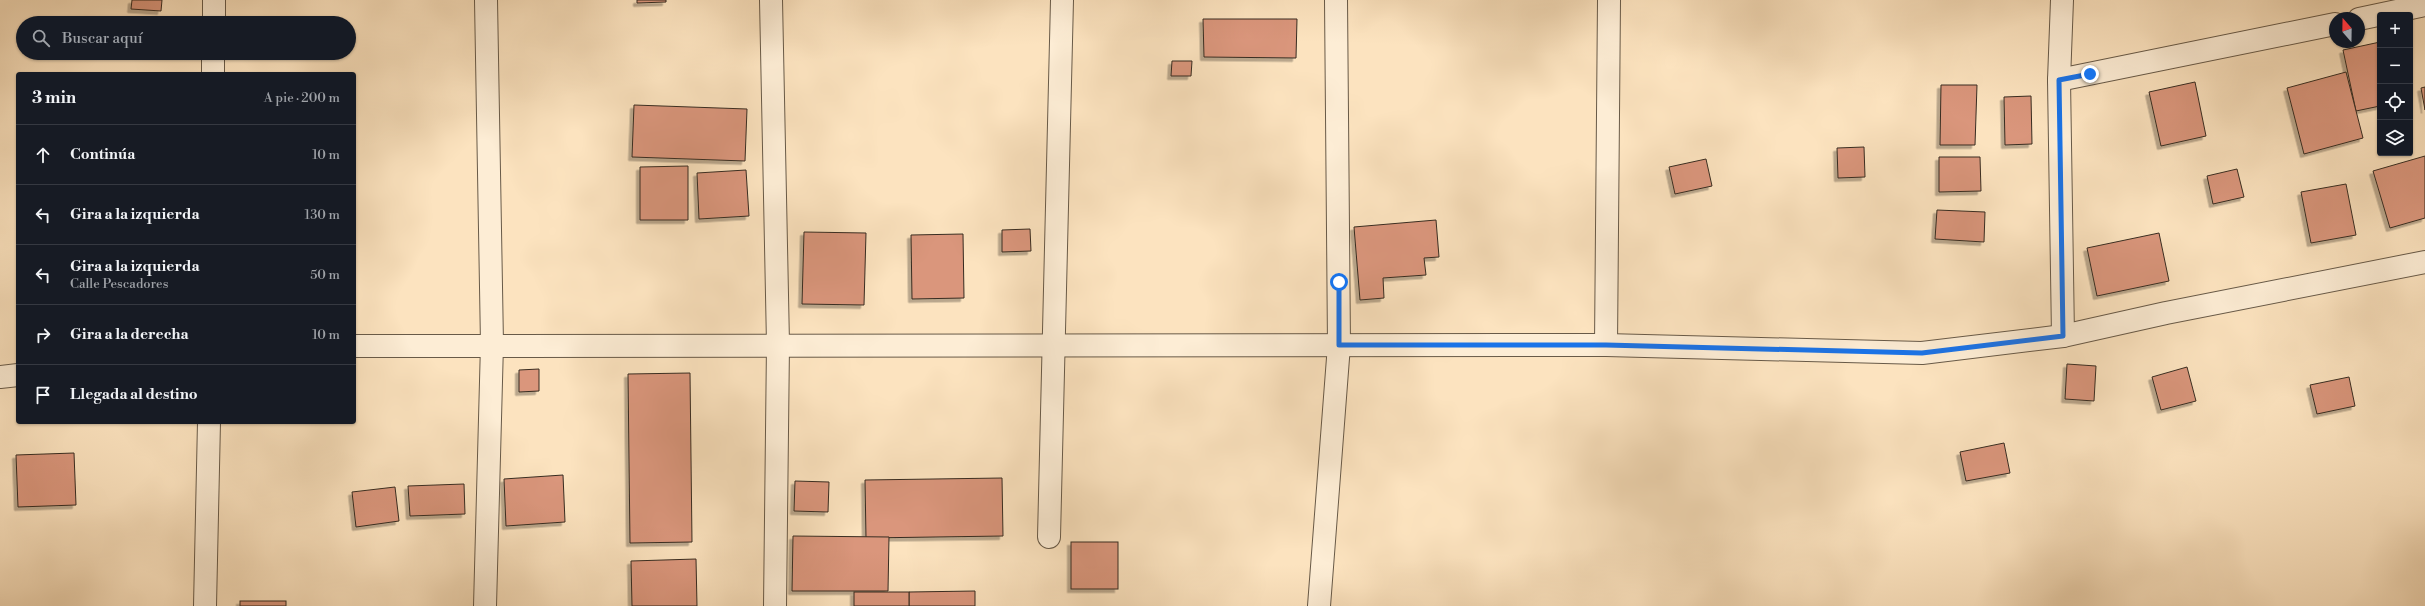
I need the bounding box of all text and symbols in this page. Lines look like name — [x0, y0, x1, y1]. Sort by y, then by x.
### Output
north arrow — [2329, 12, 2365, 48]
map controls — [2377, 12, 2413, 156]
button: + — [2377, 12, 2413, 48]
search box — [16, 16, 356, 60]
icon: search — [30, 27, 52, 49]
text: Buscar aquí — [62, 29, 143, 48]
button: − — [2377, 48, 2413, 84]
route end — [2081, 65, 2099, 83]
button: locate — [2377, 84, 2413, 120]
text: 3 min — [32, 87, 76, 109]
text: A pie · 200 m — [264, 90, 340, 106]
button: layers — [2377, 120, 2413, 156]
icon: ahead — [32, 144, 54, 166]
text: Continúa — [70, 145, 135, 164]
text: 10 m — [312, 147, 340, 163]
icon: left — [32, 204, 54, 226]
text: Gira a la izquierda — [70, 205, 200, 224]
text: 130 m — [305, 207, 340, 223]
text: Gira a la izquierda — [70, 257, 200, 276]
icon: left — [32, 264, 54, 286]
text: 50 m — [310, 267, 340, 283]
route start — [1330, 273, 1348, 291]
text: Calle Pescadores — [70, 276, 168, 292]
icon: right — [32, 324, 54, 346]
text: Gira a la derecha — [70, 325, 189, 344]
text: 10 m — [312, 327, 340, 343]
icon: arrive — [32, 384, 54, 406]
text: Llegada al destino — [70, 385, 198, 404]

